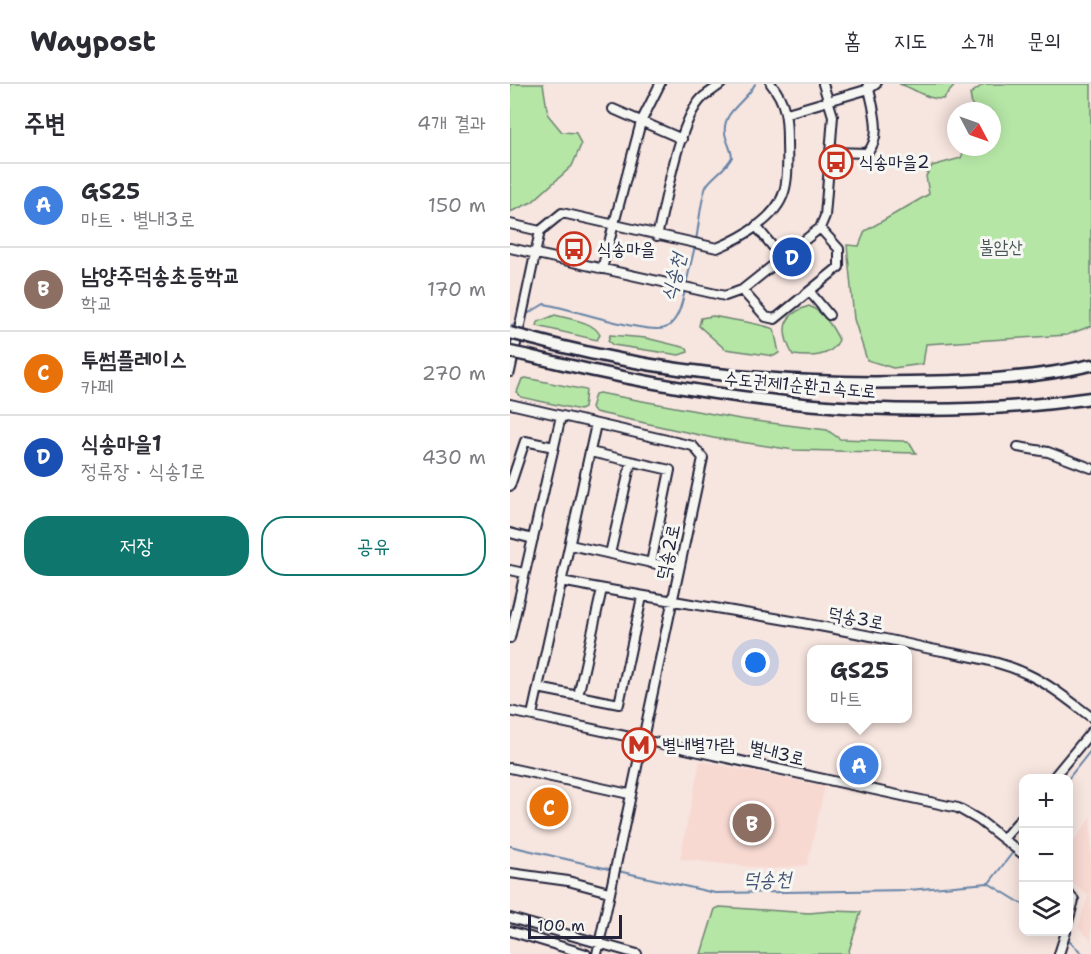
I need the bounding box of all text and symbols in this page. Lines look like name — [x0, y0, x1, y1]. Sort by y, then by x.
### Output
text: Waypost — [30, 22, 156, 60]
text: 홈 — [844, 27, 861, 55]
text: 지도 — [894, 27, 927, 55]
text: 소개 — [960, 27, 994, 55]
text: 문의 — [1027, 27, 1061, 55]
north arrow — [947, 102, 1001, 156]
text: 주변 — [24, 105, 66, 140]
text: 4개 결과 — [417, 110, 486, 136]
bus stop icon: 식송마을2 — [818, 144, 854, 180]
place label: 식송마을2 — [859, 150, 930, 174]
text: GS25 — [81, 177, 140, 206]
text: A — [36, 192, 51, 218]
text: 150 m — [428, 192, 486, 218]
text: 마트 · 별내3로 — [81, 206, 195, 232]
bus stop icon: 식송마을 — [556, 231, 592, 267]
pin: D — [772, 234, 812, 279]
park label: 불암산 — [979, 235, 1023, 259]
place label: 식송마을 — [597, 237, 655, 261]
water label: 식송천 — [655, 249, 692, 304]
text: 남양주덕송초등학교 — [81, 261, 240, 290]
text: B — [37, 276, 50, 302]
text: 170 m — [427, 276, 486, 302]
text: 학교 — [81, 290, 113, 316]
text: 투썸플레이스 — [81, 345, 187, 374]
text: C — [37, 360, 50, 386]
text: 270 m — [422, 360, 486, 386]
street label: 수도권제1순환고속도로 — [723, 366, 877, 404]
text: 카페 — [81, 374, 113, 400]
text: 식송마을1 — [81, 429, 162, 458]
text: D — [36, 444, 51, 470]
text: 430 m — [422, 444, 486, 470]
text: 정류장 · 식송1로 — [81, 458, 205, 484]
button: 저장 — [24, 516, 249, 576]
button: 공유 — [261, 516, 486, 576]
street label: 덕송2로 — [650, 522, 686, 582]
street label: 덕송3로 — [826, 601, 886, 635]
popup — [807, 645, 912, 723]
your location — [741, 648, 770, 677]
text: GS25 — [830, 656, 889, 685]
text: 마트 — [830, 685, 862, 711]
metro station icon: 별내별가람 — [621, 727, 657, 763]
place label: 별내별가람 — [662, 733, 735, 757]
street label: 별내3로 — [747, 735, 807, 771]
pin: A — [840, 742, 878, 788]
map controls — [1019, 774, 1073, 936]
button: + — [1019, 774, 1073, 828]
pin: C — [530, 784, 568, 830]
pin: B — [732, 800, 772, 846]
button: − — [1019, 828, 1073, 882]
water label: 덕송천 — [743, 866, 793, 892]
button: layers — [1019, 882, 1073, 936]
scale bar — [528, 912, 622, 940]
text: 100 m — [537, 915, 585, 936]

